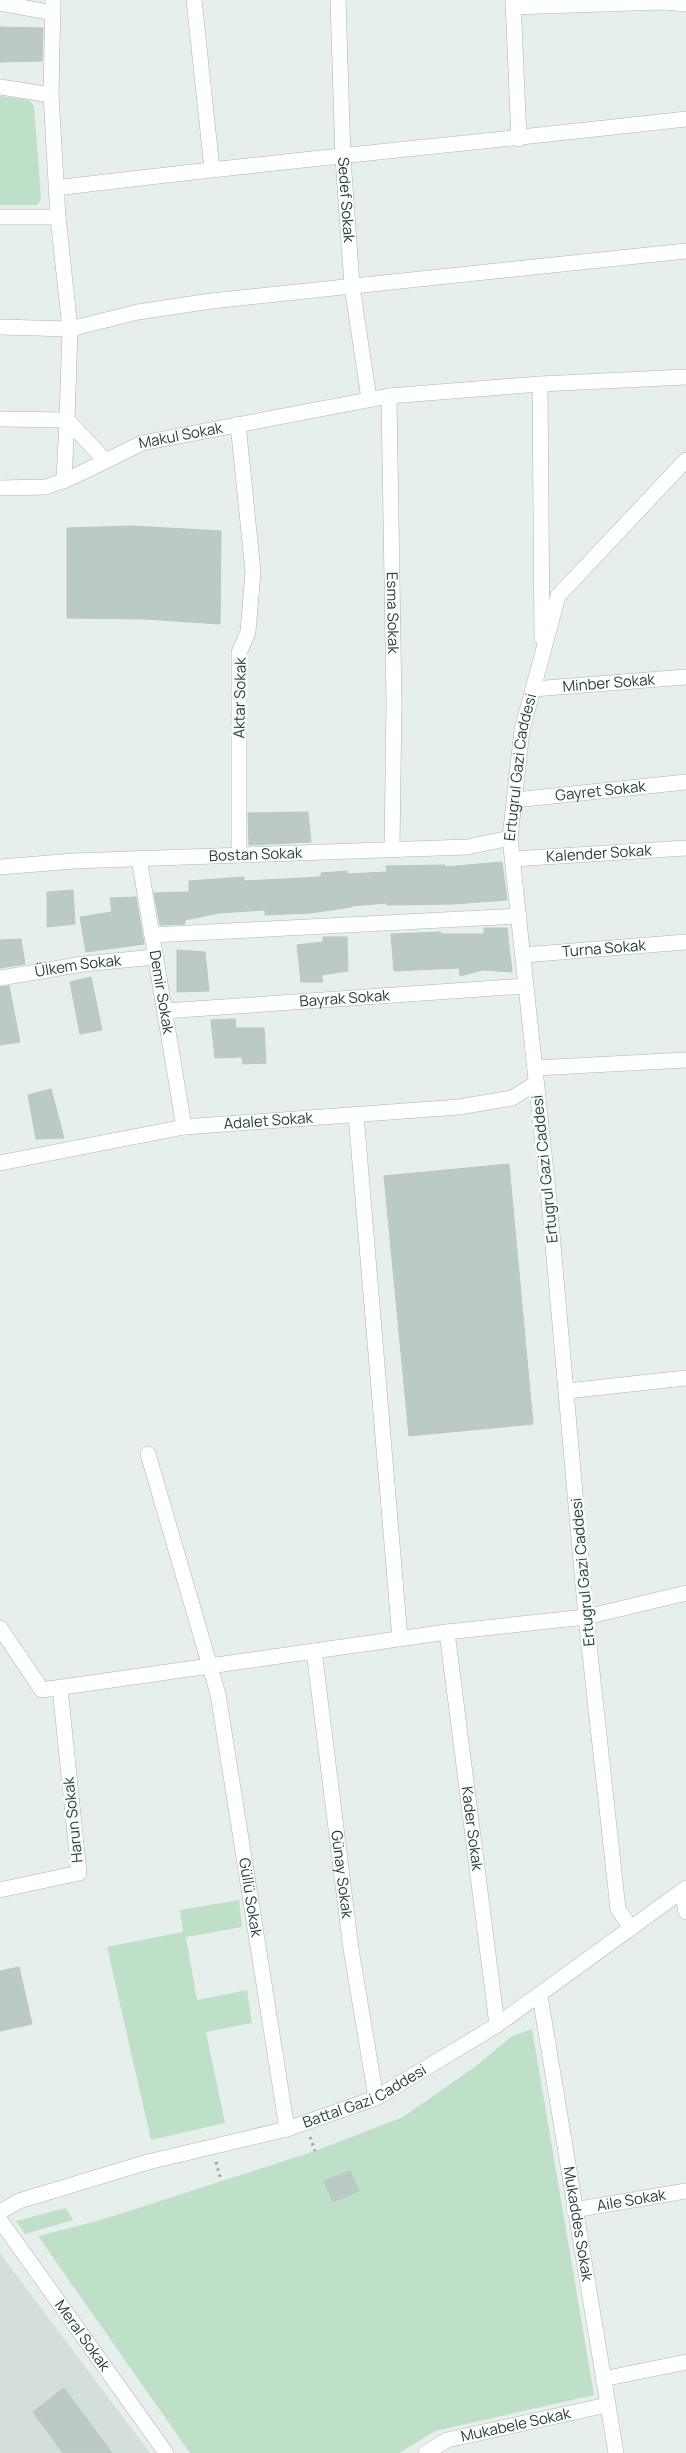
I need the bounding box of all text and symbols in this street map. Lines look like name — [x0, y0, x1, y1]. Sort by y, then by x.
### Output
street label: Sedef Sokak — [333, 156, 360, 244]
street label: Makul Sokak — [137, 417, 225, 453]
street label: Esma Sokak — [382, 572, 404, 654]
street label: Aktar Sokak — [228, 657, 251, 739]
street label: Minber Sokak — [562, 668, 656, 697]
street label: Ertugrul Gazi Caddesi — [499, 691, 541, 842]
street label: Gayret Sokak — [554, 775, 647, 806]
street label: Kalender Sokak — [545, 839, 653, 867]
street label: Bostan Sokak — [209, 842, 303, 866]
street label: Turna Sokak — [561, 934, 647, 962]
street label: Ülkem Sokak — [33, 949, 123, 982]
street label: Demir Sokak — [145, 949, 179, 1036]
street label: Bayrak Sokak — [299, 984, 391, 1012]
street label: Ertugrul Gazi Caddesi — [526, 1094, 563, 1244]
street label: Adalet Sokak — [223, 1107, 314, 1134]
street label: Ertugrul Gazi Caddesi — [566, 1497, 599, 1647]
street label: Harun Sokak — [57, 1776, 87, 1864]
street label: Kader Sokak — [457, 1785, 488, 1872]
street label: Günay Sokak — [326, 1829, 358, 1920]
street label: Güllü Sokak — [234, 1856, 267, 1939]
street label: Battal Gazi Caddesi — [300, 2059, 430, 2133]
street label: Mukaddes Sokak — [559, 2165, 598, 2283]
street label: Aile Sokak — [595, 2184, 668, 2216]
street label: Meral Sokak — [50, 2296, 116, 2376]
street label: Mukabele Sokak — [459, 2402, 573, 2447]

